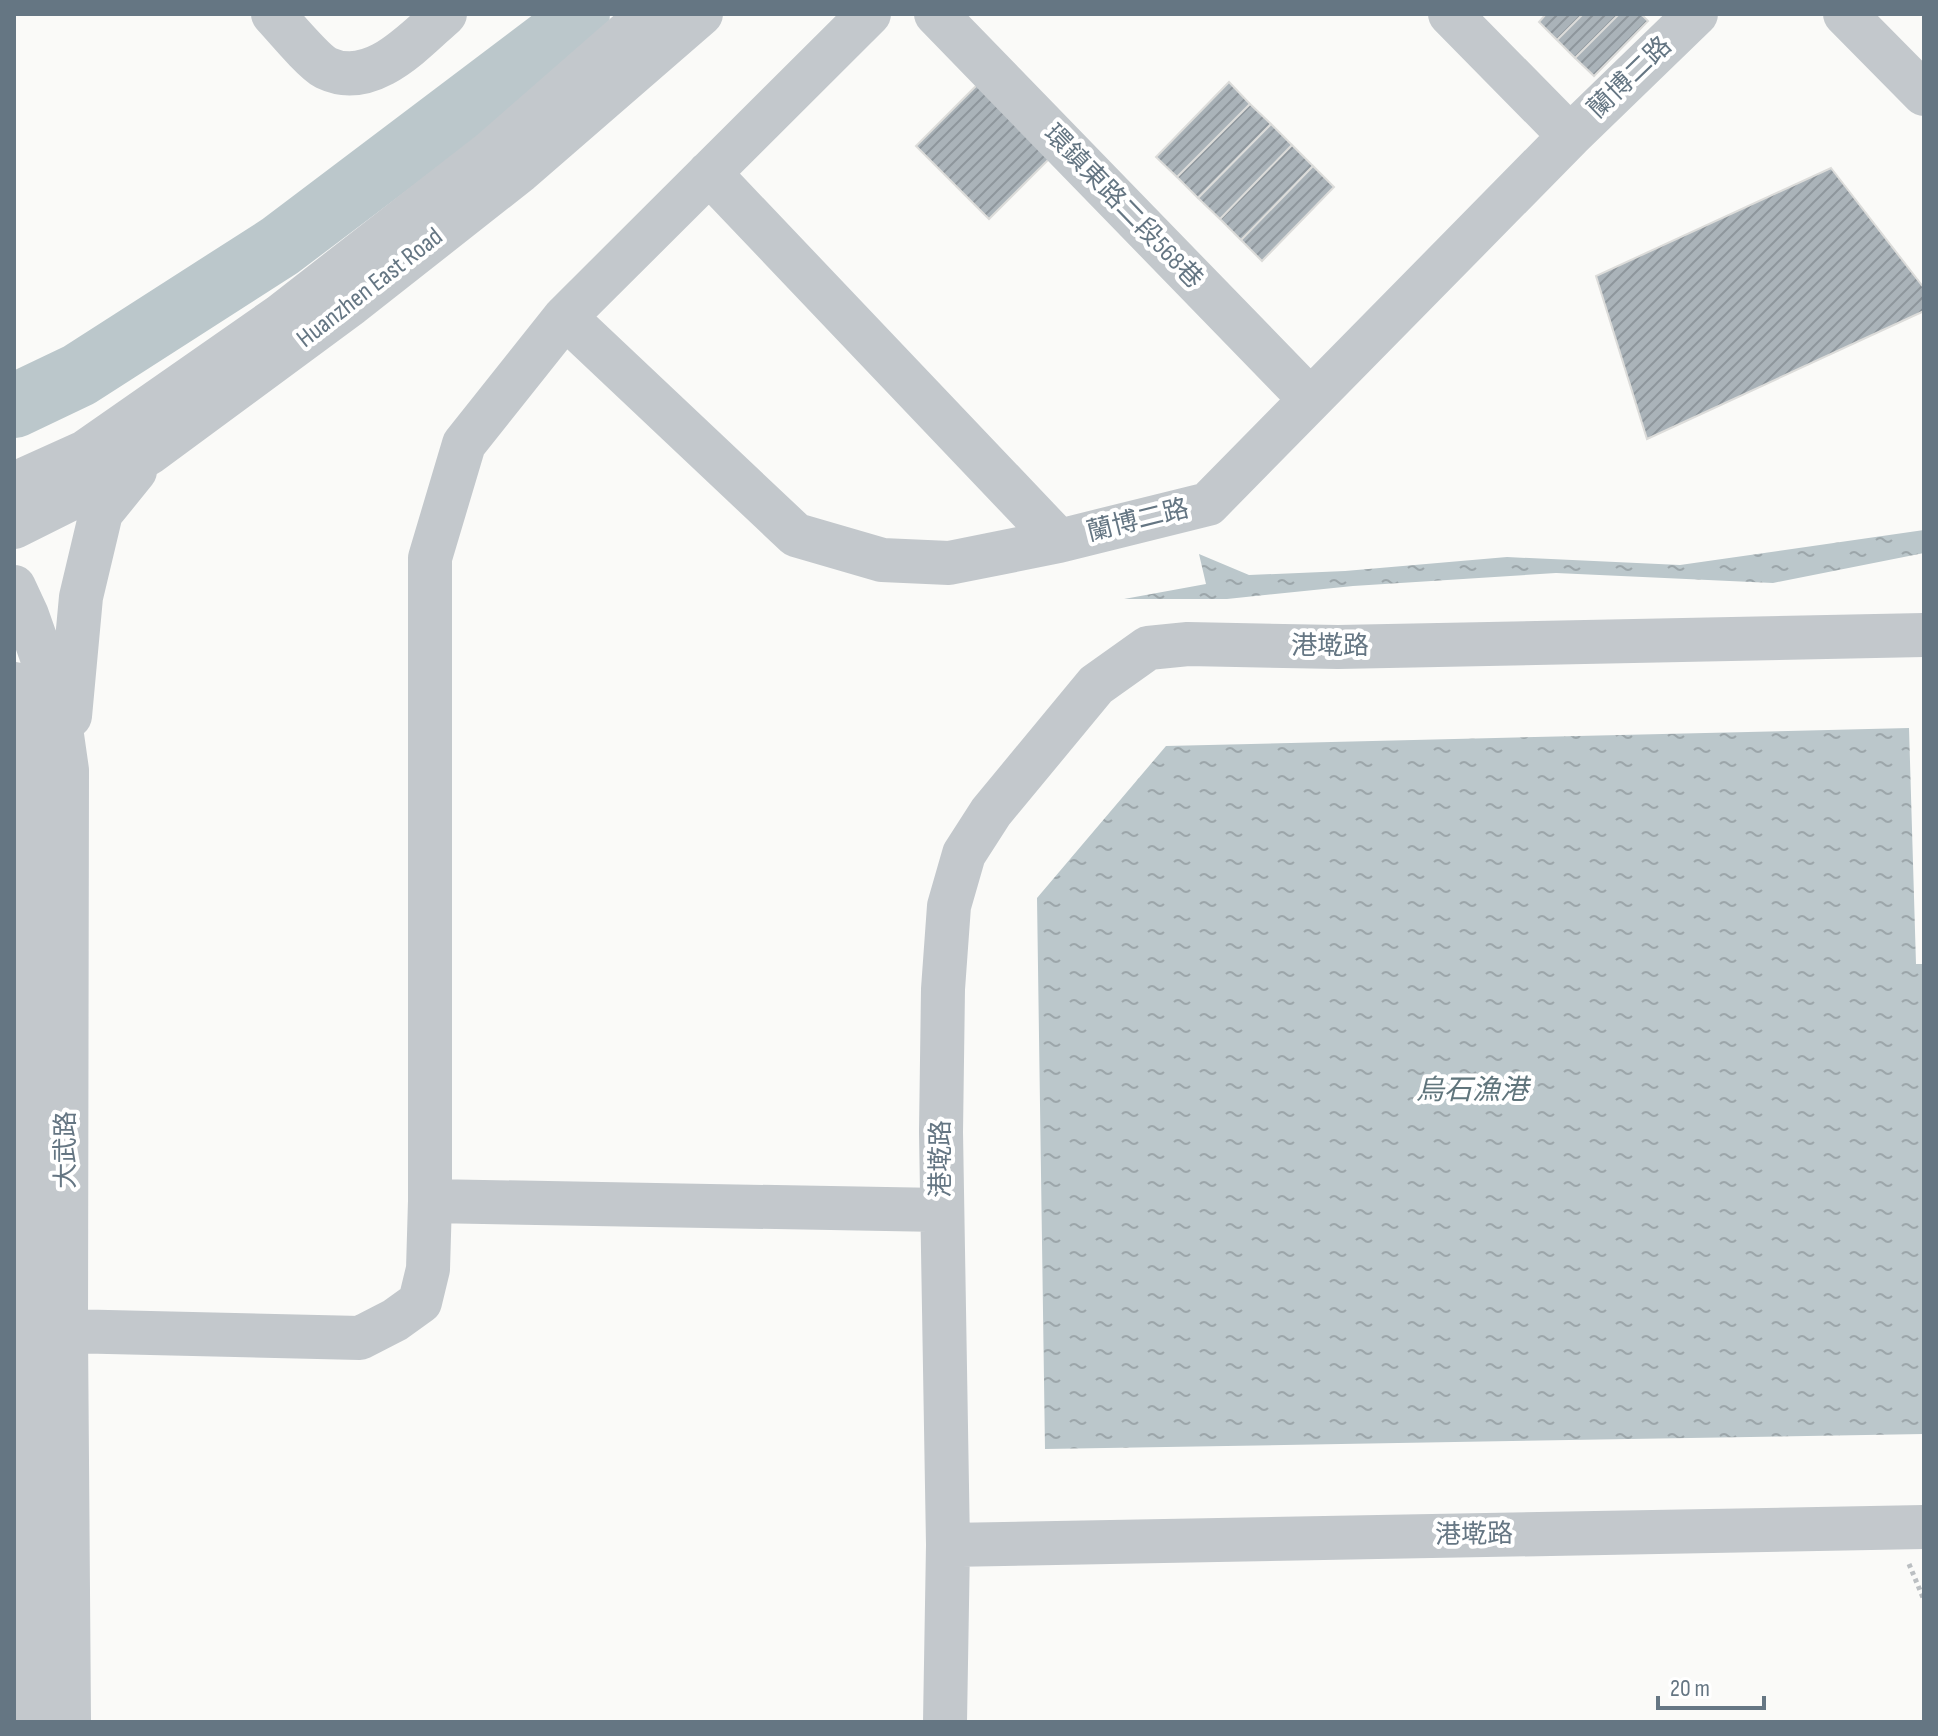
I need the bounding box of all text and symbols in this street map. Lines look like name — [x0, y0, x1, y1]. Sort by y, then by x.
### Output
street label: 蘭博二路 — [1582, 31, 1678, 125]
street label: 環鎮東路二段568巷 — [1037, 119, 1209, 295]
street label: Huanzhen East Road — [291, 221, 449, 355]
street label: 蘭博二路 — [1084, 493, 1192, 549]
street label: 港墘路 — [1291, 631, 1369, 662]
water label: 烏石漁港 — [1416, 1074, 1532, 1107]
street label: 大武路 — [51, 1111, 82, 1189]
street label: 港墘路 — [926, 1120, 957, 1198]
street label: 港墘路 — [1435, 1519, 1513, 1551]
scale bar — [1658, 1660, 1764, 1710]
text: 20 m — [1670, 1674, 1710, 1703]

